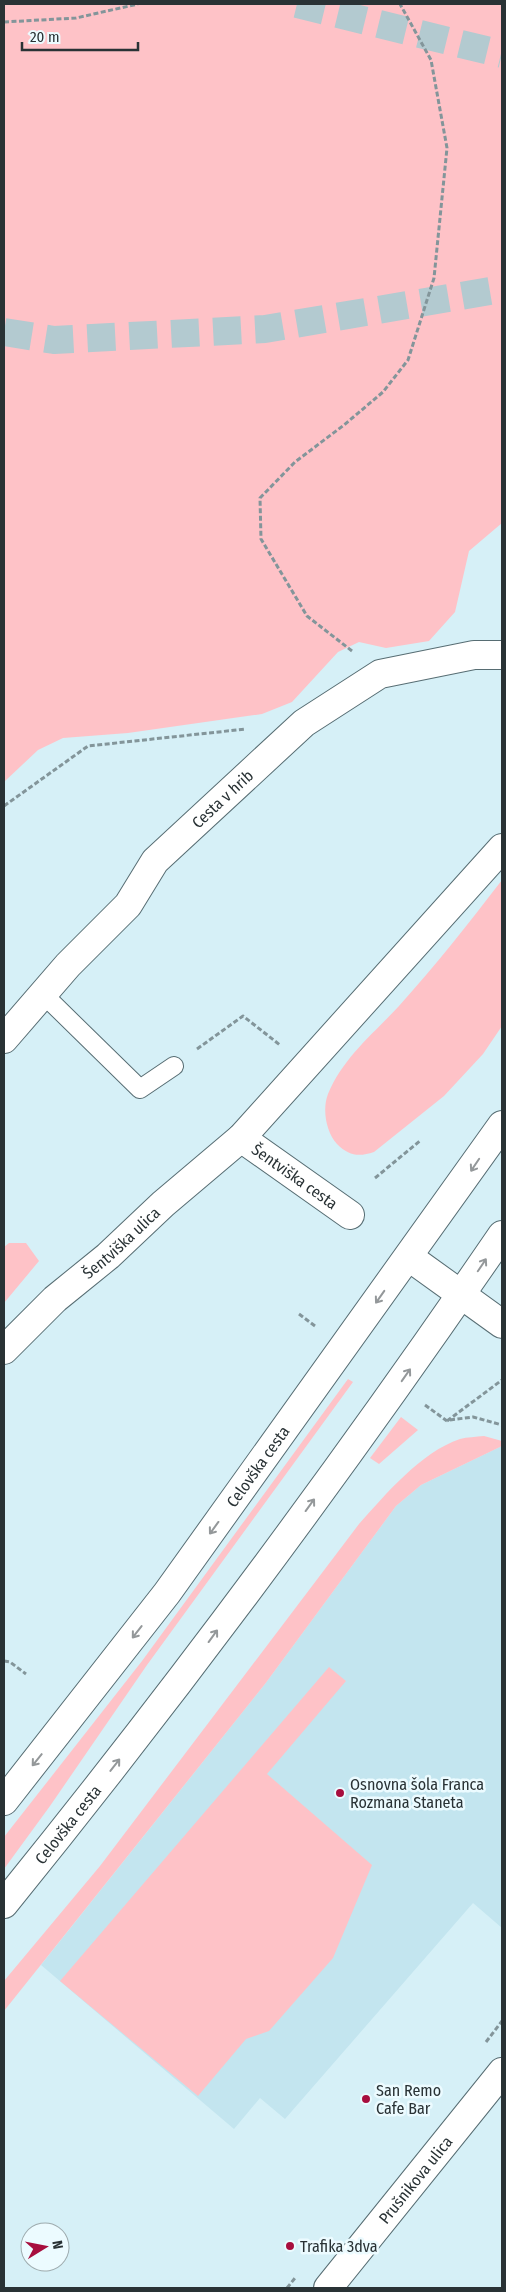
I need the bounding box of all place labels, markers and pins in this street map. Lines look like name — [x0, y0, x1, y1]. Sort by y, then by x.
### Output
place label: Osnovna šola Franca Rozmana Staneta — [350, 1775, 484, 1812]
marker: Osnovna šola Franca Rozmana Staneta — [334, 1787, 346, 1799]
place label: San Remo Cafe Bar — [376, 2081, 441, 2118]
marker: San Remo Cafe Bar — [360, 2093, 372, 2105]
place label: Trafika 3dva — [300, 2237, 378, 2256]
marker: Trafika 3dva — [284, 2240, 296, 2252]

